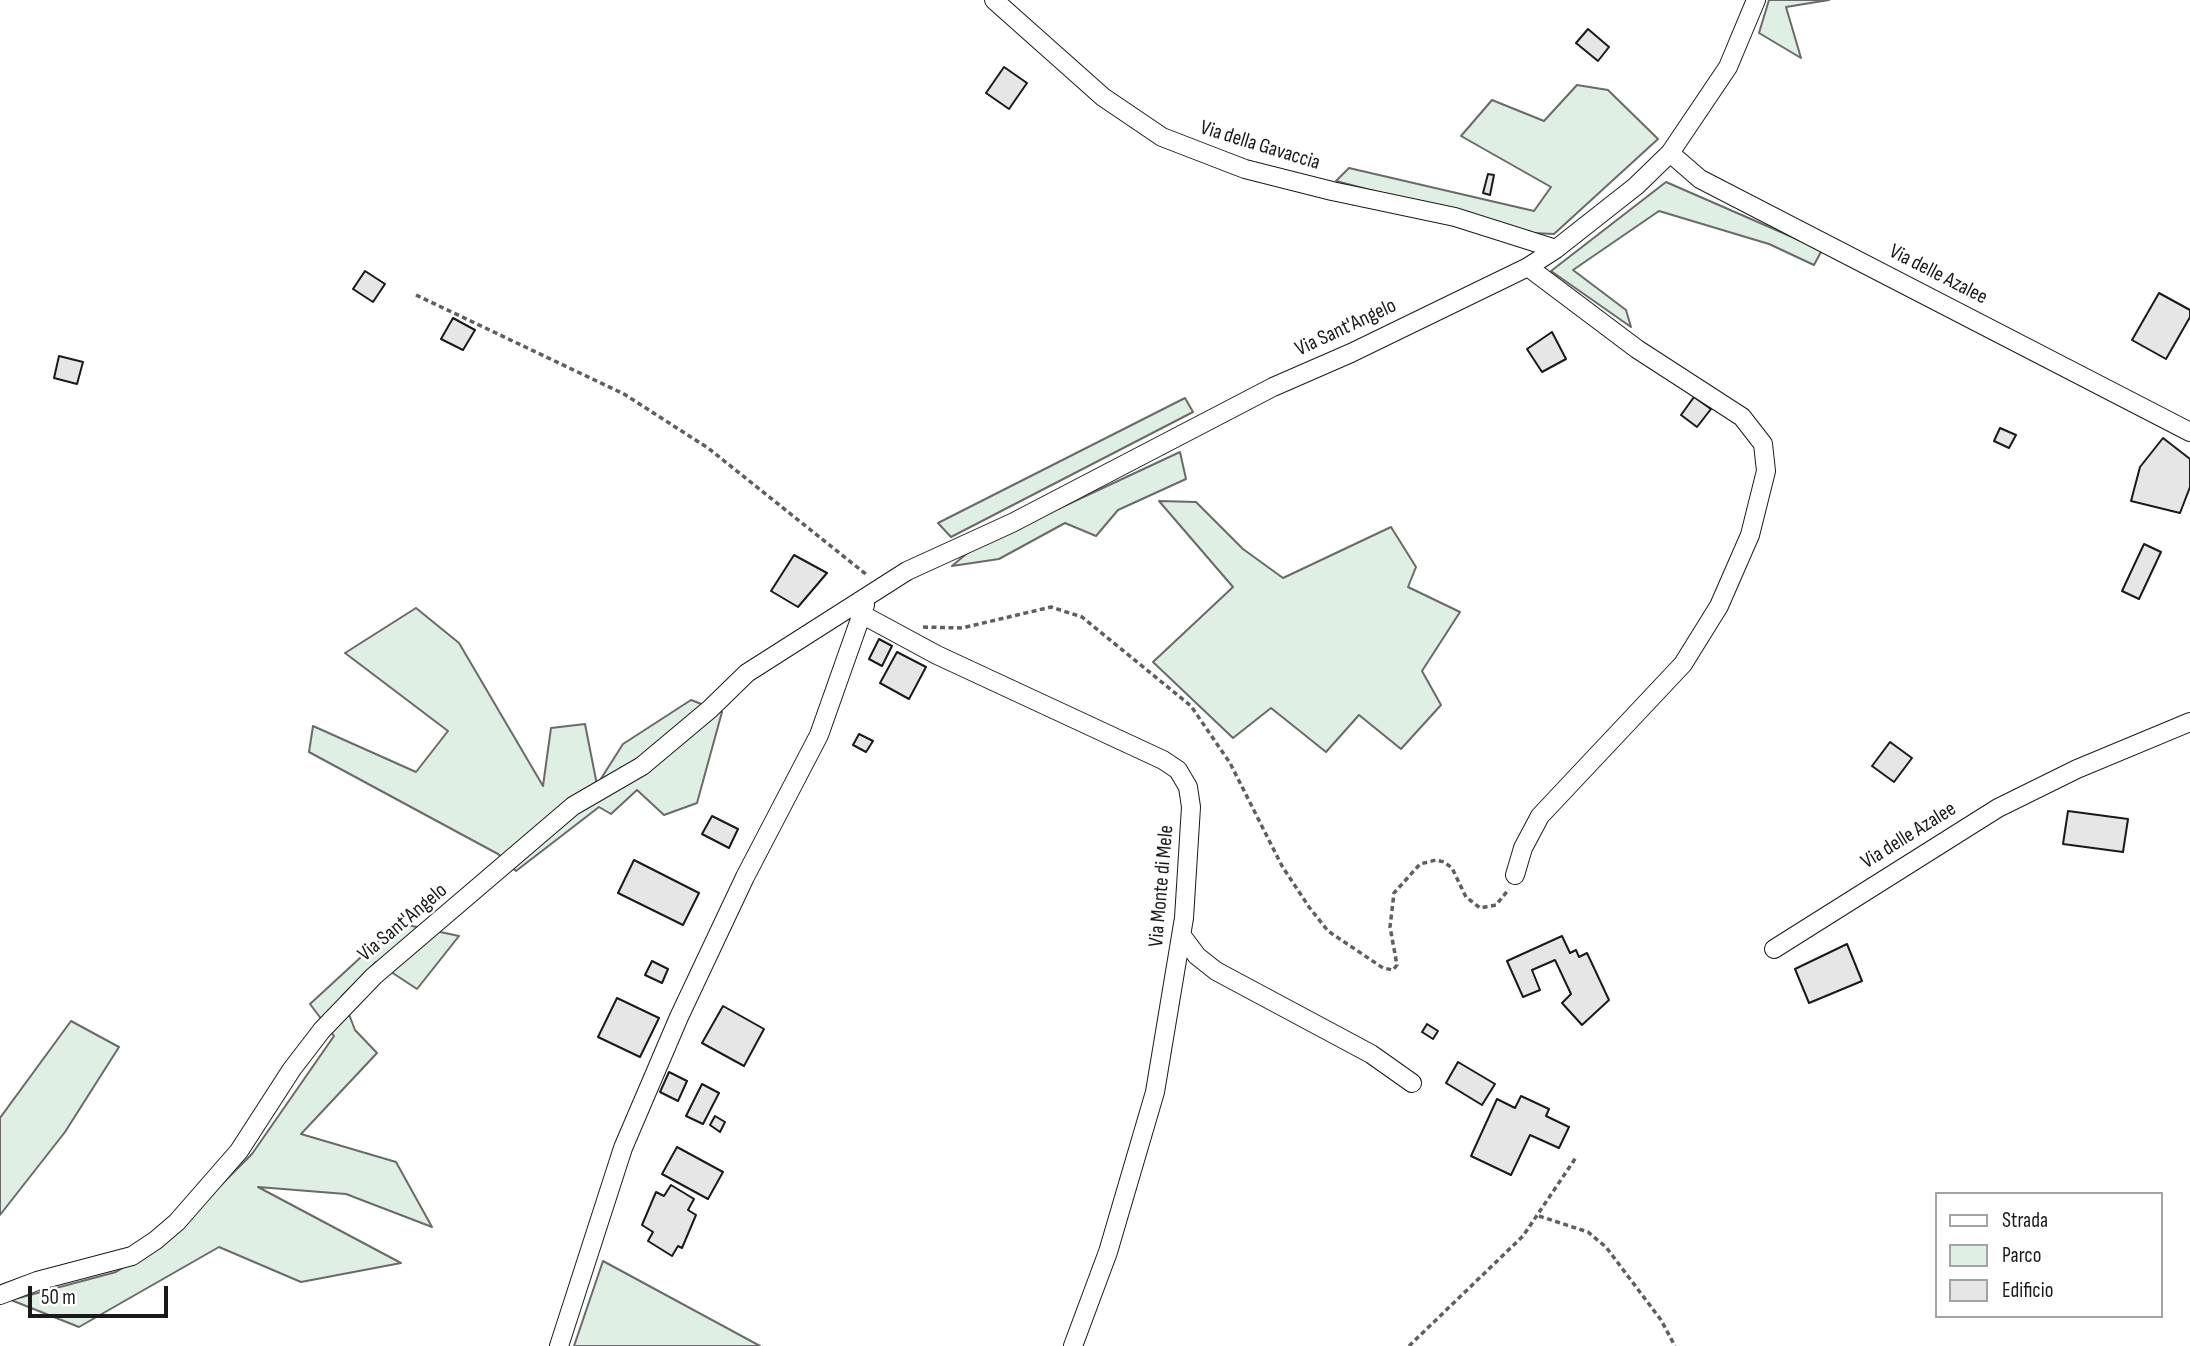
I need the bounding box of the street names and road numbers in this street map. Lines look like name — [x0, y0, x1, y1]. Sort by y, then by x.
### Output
street label: Via della Gavaccia — [1197, 116, 1323, 176]
street label: Via delle Azalee — [1885, 239, 1991, 311]
street label: Via Sant'Angelo — [1292, 294, 1400, 362]
street label: Via delle Azalee — [1857, 797, 1961, 875]
street label: Via Monte di Mele — [1144, 824, 1180, 948]
street label: Via Sant'Angelo — [353, 879, 453, 967]

